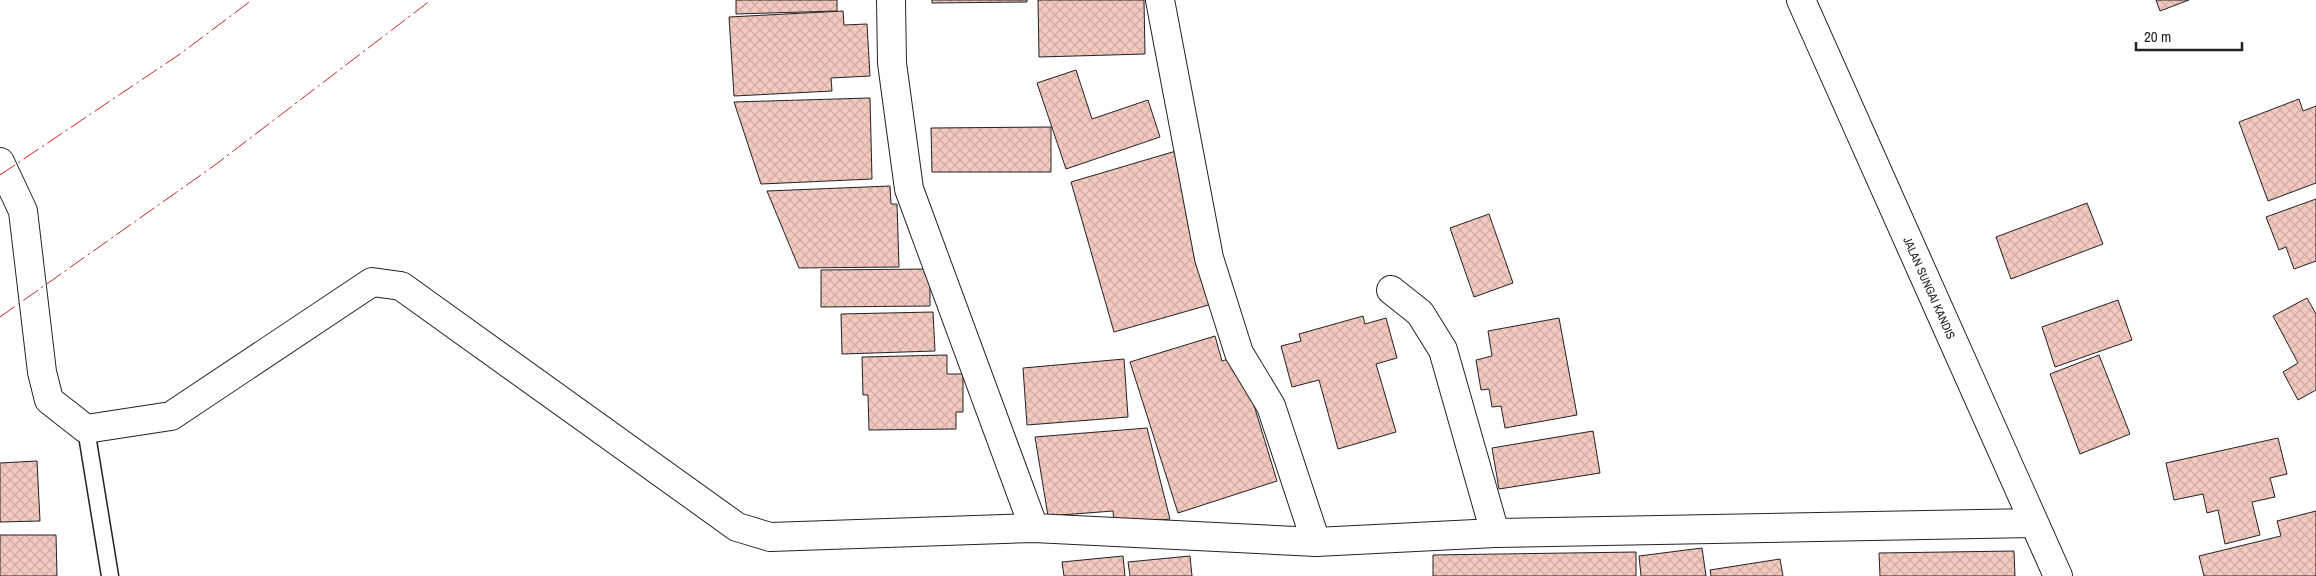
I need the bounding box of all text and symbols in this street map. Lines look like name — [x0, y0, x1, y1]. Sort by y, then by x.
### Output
scale bar — [2136, 20, 2242, 52]
text: 20 m — [2144, 26, 2171, 47]
street label: JALAN SUNGAI KANDIS — [1899, 234, 1959, 342]

